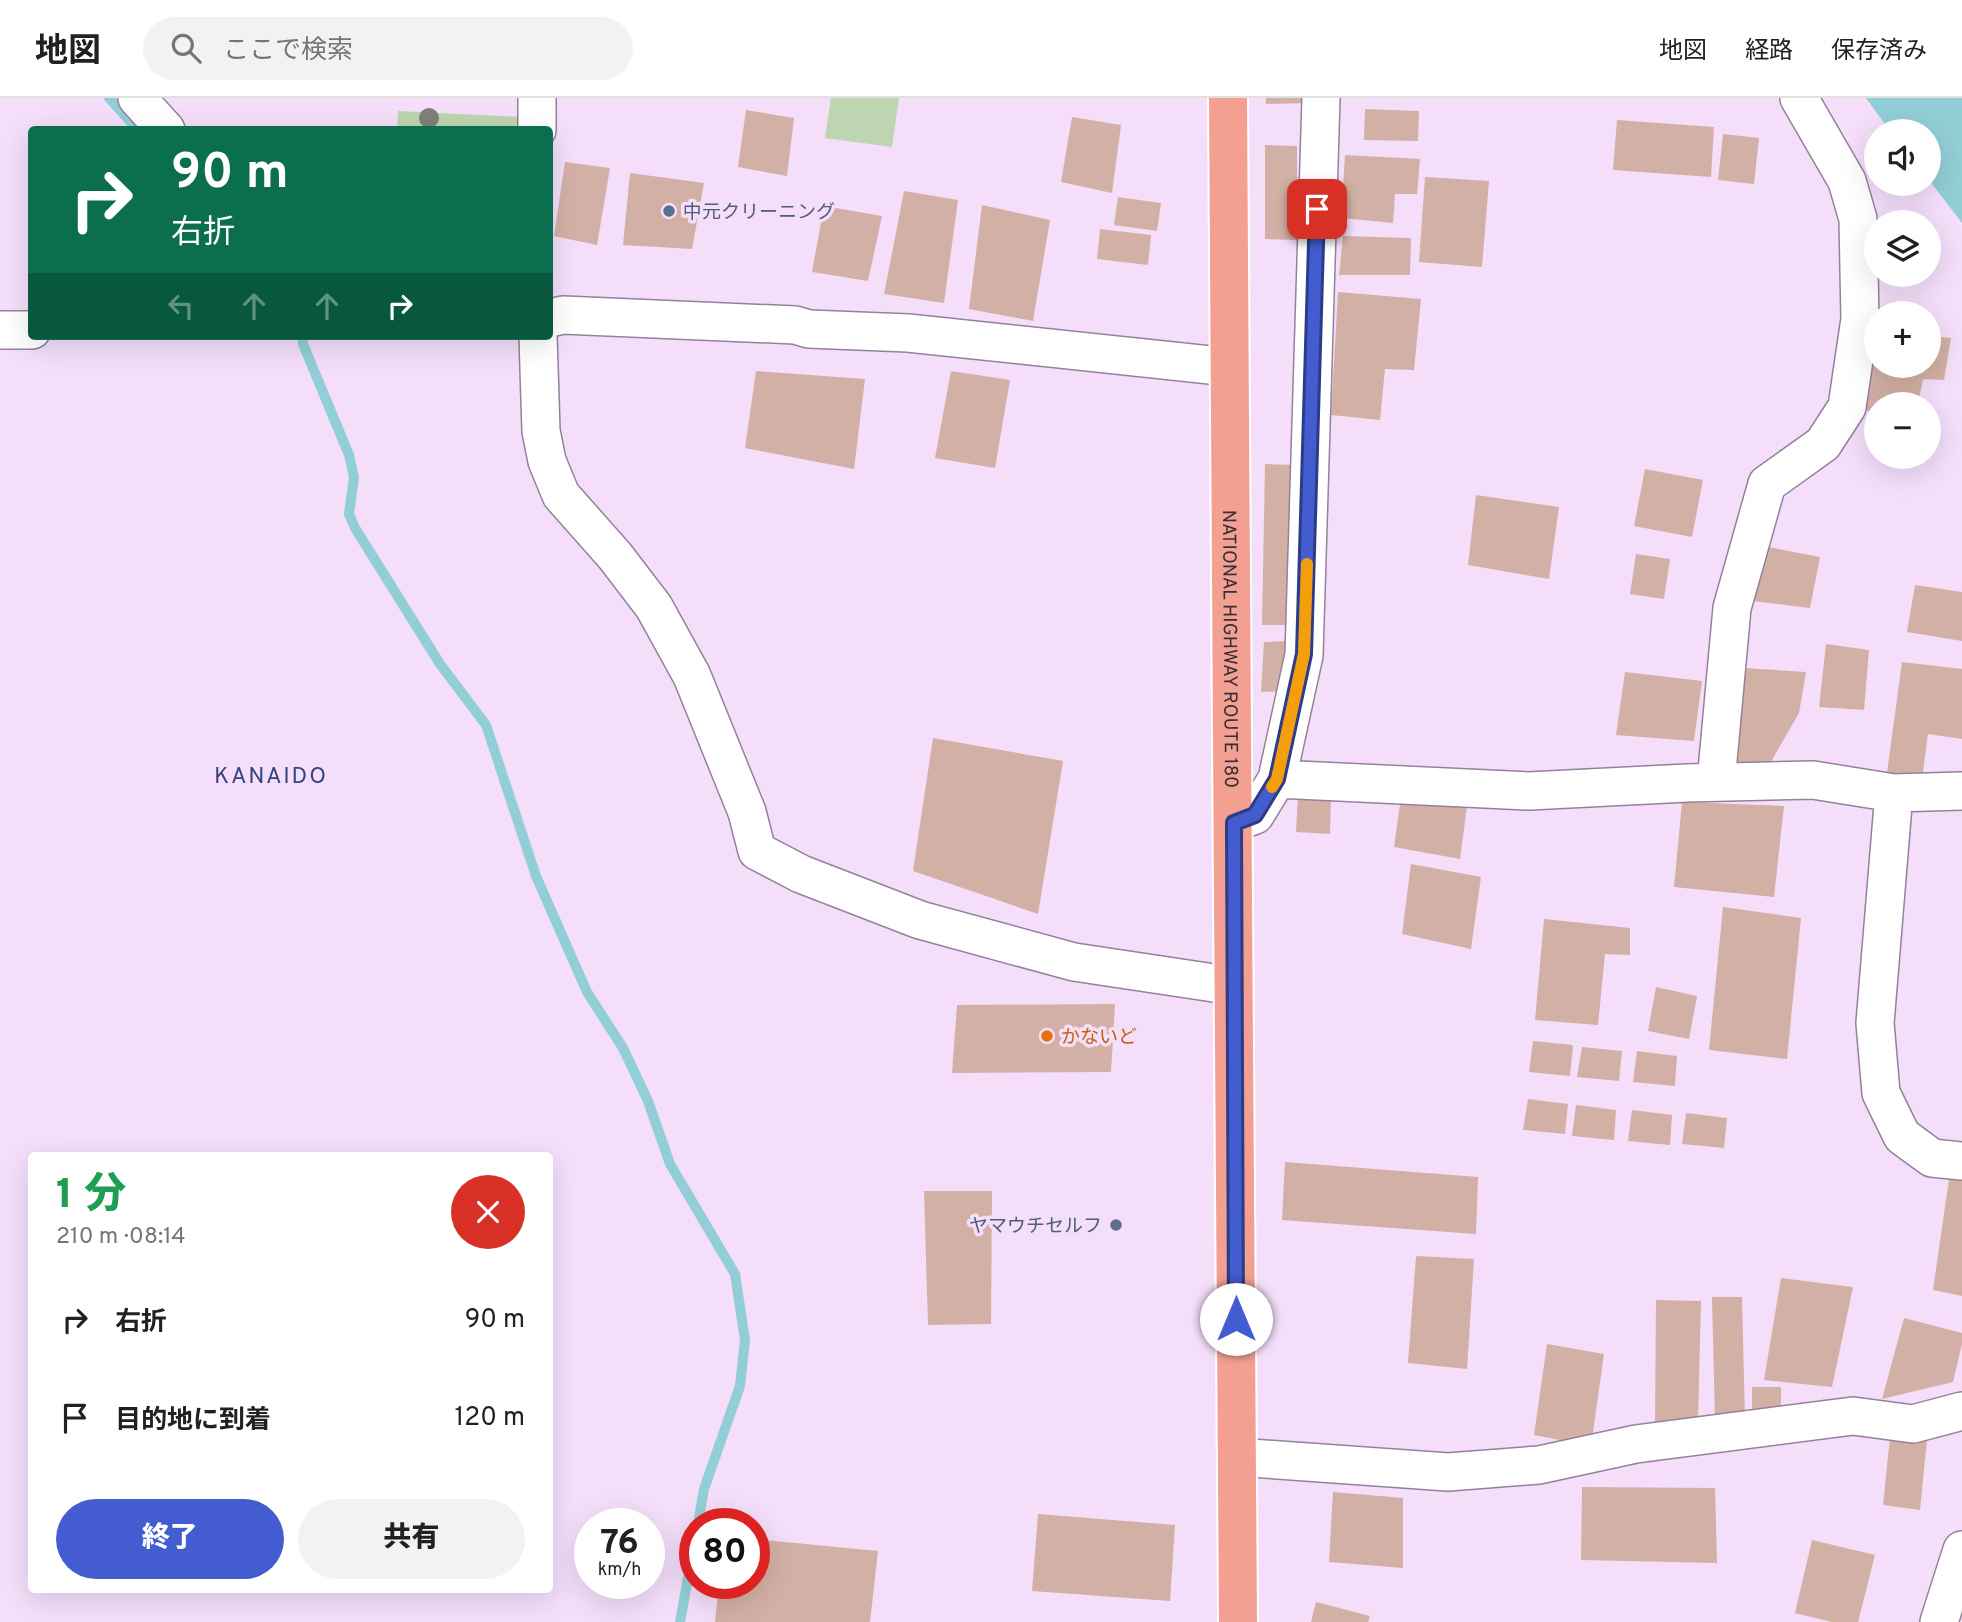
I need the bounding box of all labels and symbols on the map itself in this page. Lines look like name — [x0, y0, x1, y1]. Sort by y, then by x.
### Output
pin — [1287, 179, 1347, 239]
place label: 中元クリーニング — [683, 201, 835, 225]
marker: 中元クリーニング — [661, 203, 677, 219]
street label: NATIONAL HIGHWAY ROUTE 180 — [1216, 510, 1242, 788]
district label: KANAIDO — [214, 763, 328, 792]
place label: かないど — [1061, 1026, 1137, 1050]
marker: かないど — [1039, 1028, 1055, 1044]
place label: ヤマウチセルフ — [969, 1215, 1102, 1239]
marker: ヤマウチセルフ — [1108, 1217, 1124, 1233]
position arrow — [1199, 1282, 1273, 1356]
speed limit sign: 80 — [679, 1508, 770, 1599]

